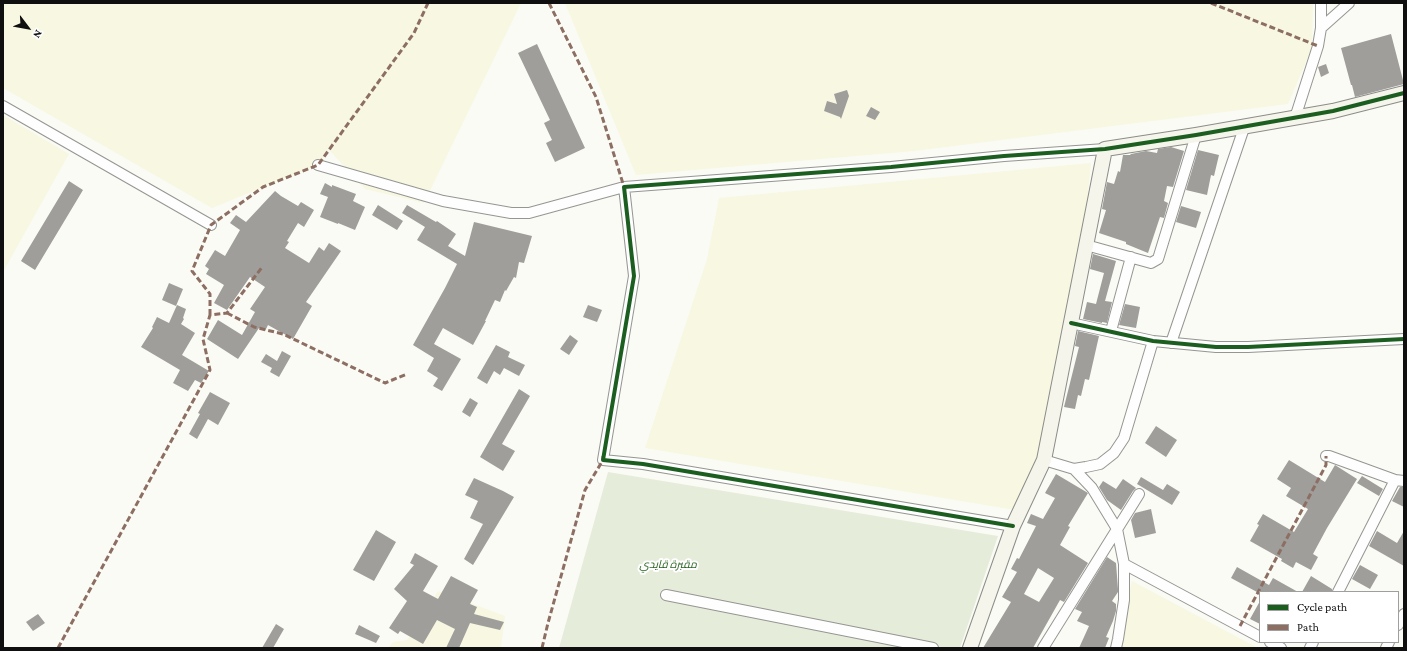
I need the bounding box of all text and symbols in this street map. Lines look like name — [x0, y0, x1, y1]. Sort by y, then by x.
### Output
north arrow — [8, 8, 48, 48]
text: N — [31, 28, 45, 41]
park label: مقبرة قايدي — [639, 558, 697, 572]
legend — [1259, 591, 1399, 643]
text: Cycle path — [1297, 600, 1347, 614]
text: Path — [1297, 620, 1319, 634]

